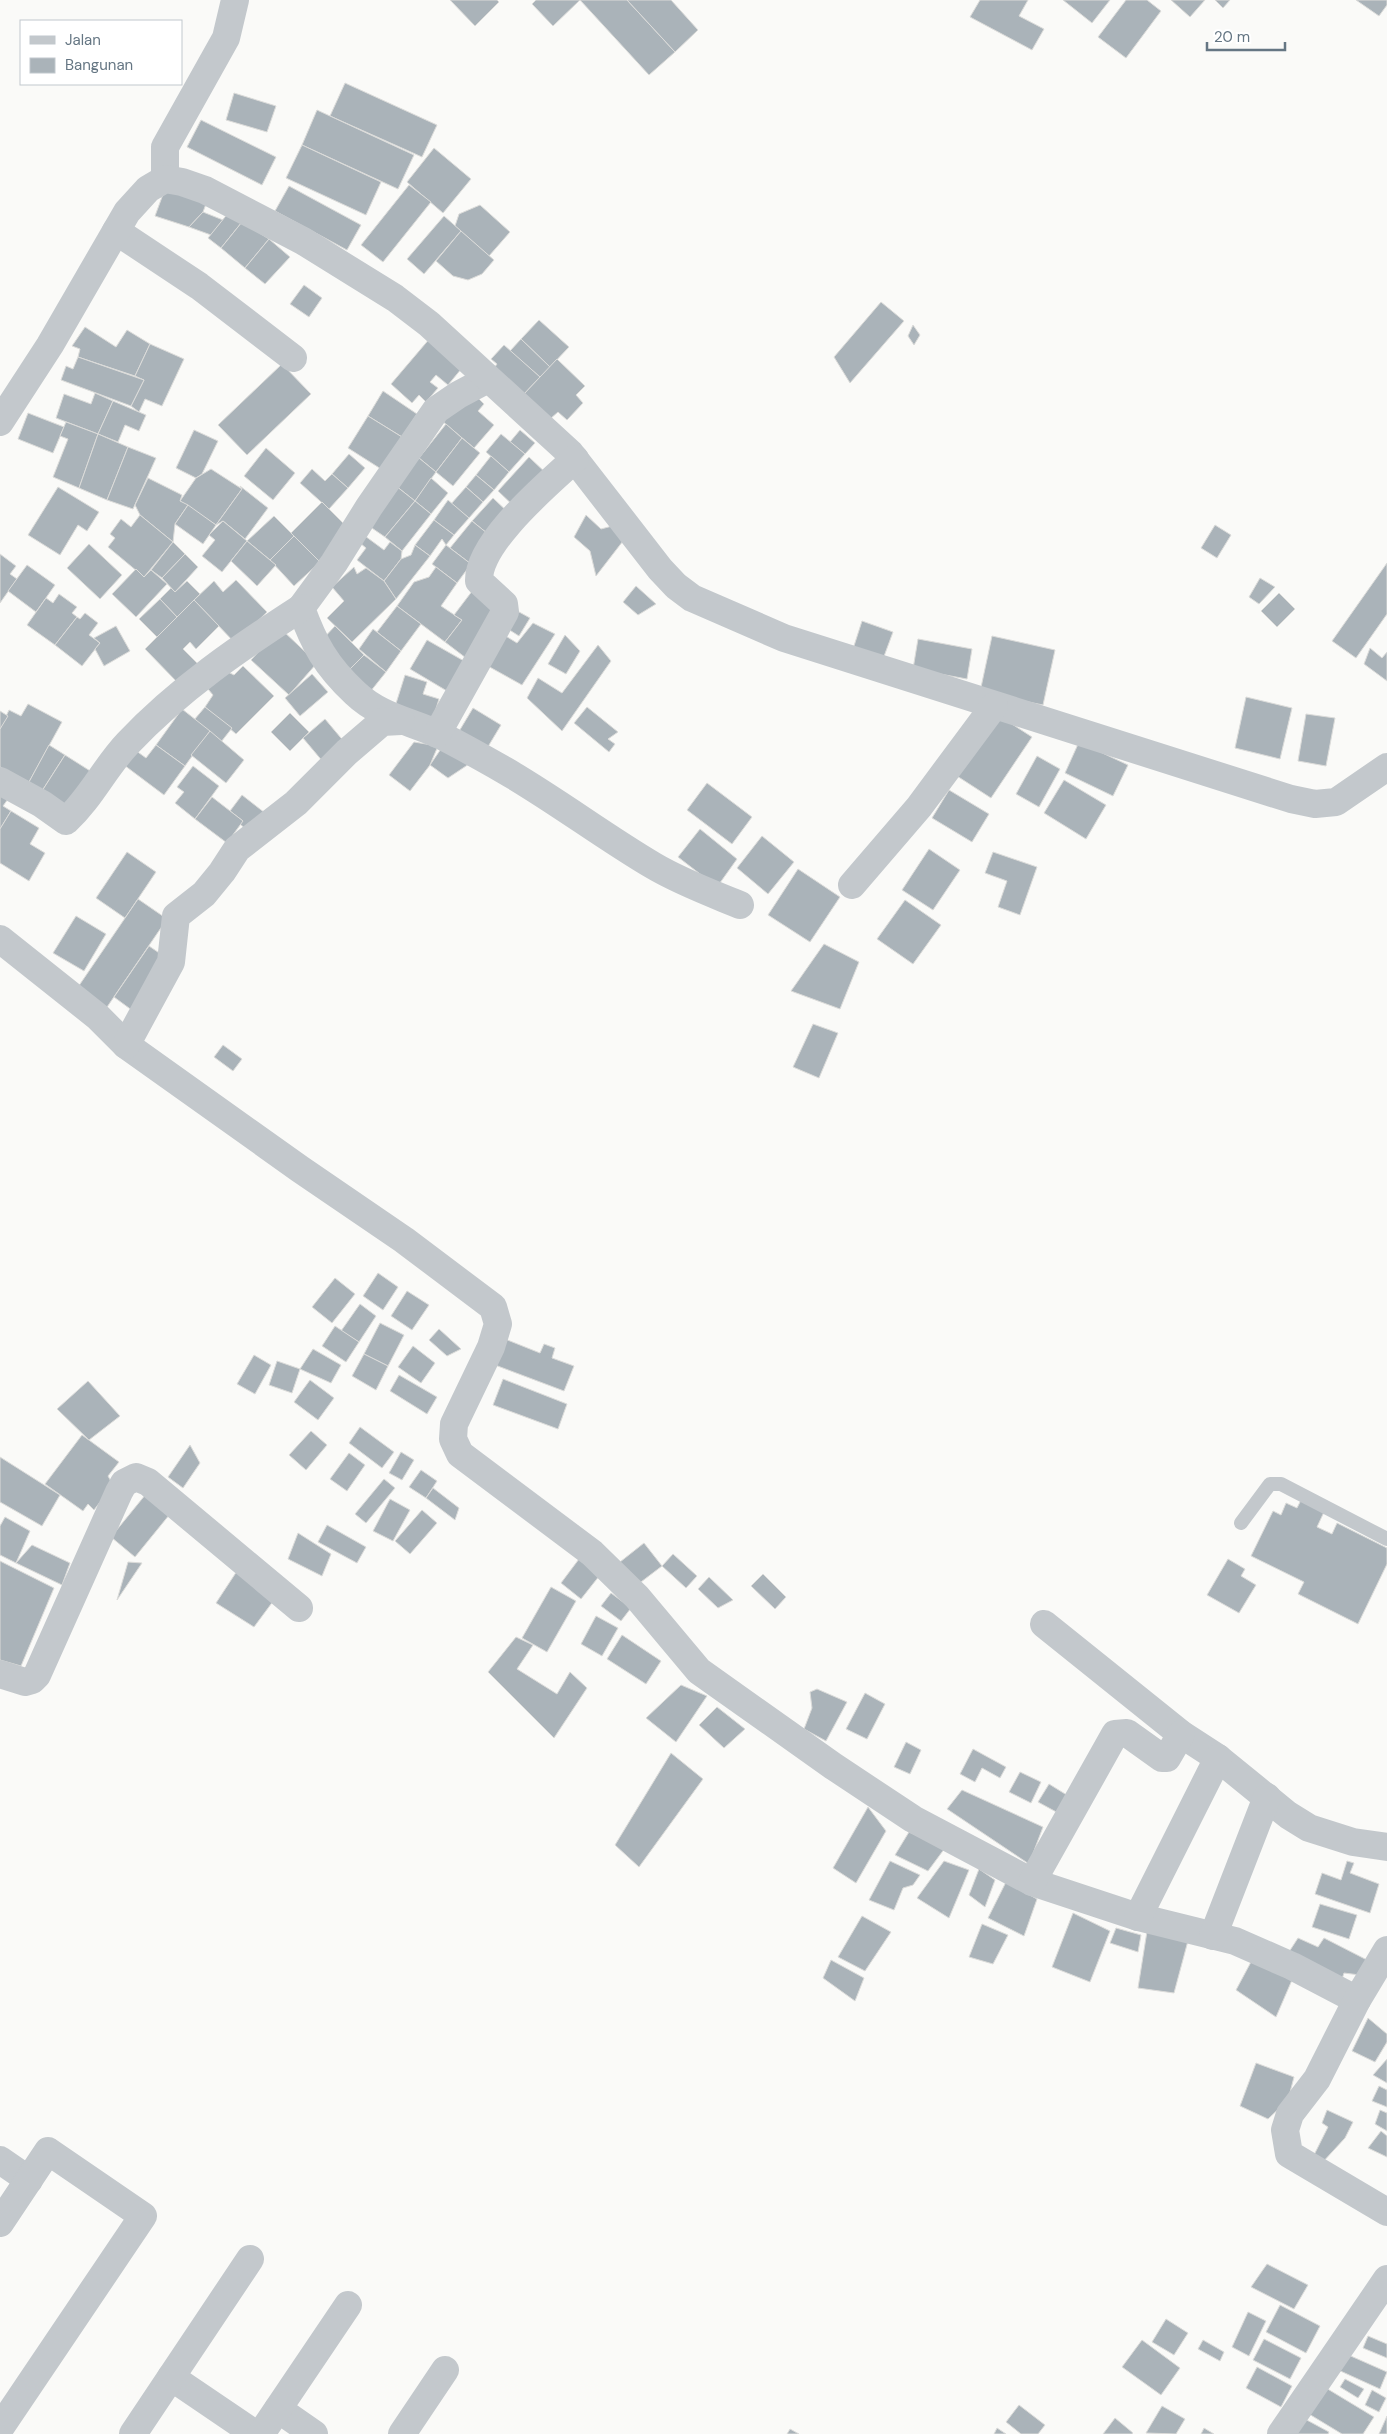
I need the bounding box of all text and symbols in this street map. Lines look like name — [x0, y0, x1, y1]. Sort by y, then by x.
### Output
legend — [20, 20, 182, 85]
scale bar — [1207, 20, 1284, 52]
text: 20 m — [1214, 27, 1250, 47]
text: Jalan — [65, 30, 101, 50]
text: Bangunan — [65, 55, 133, 75]

